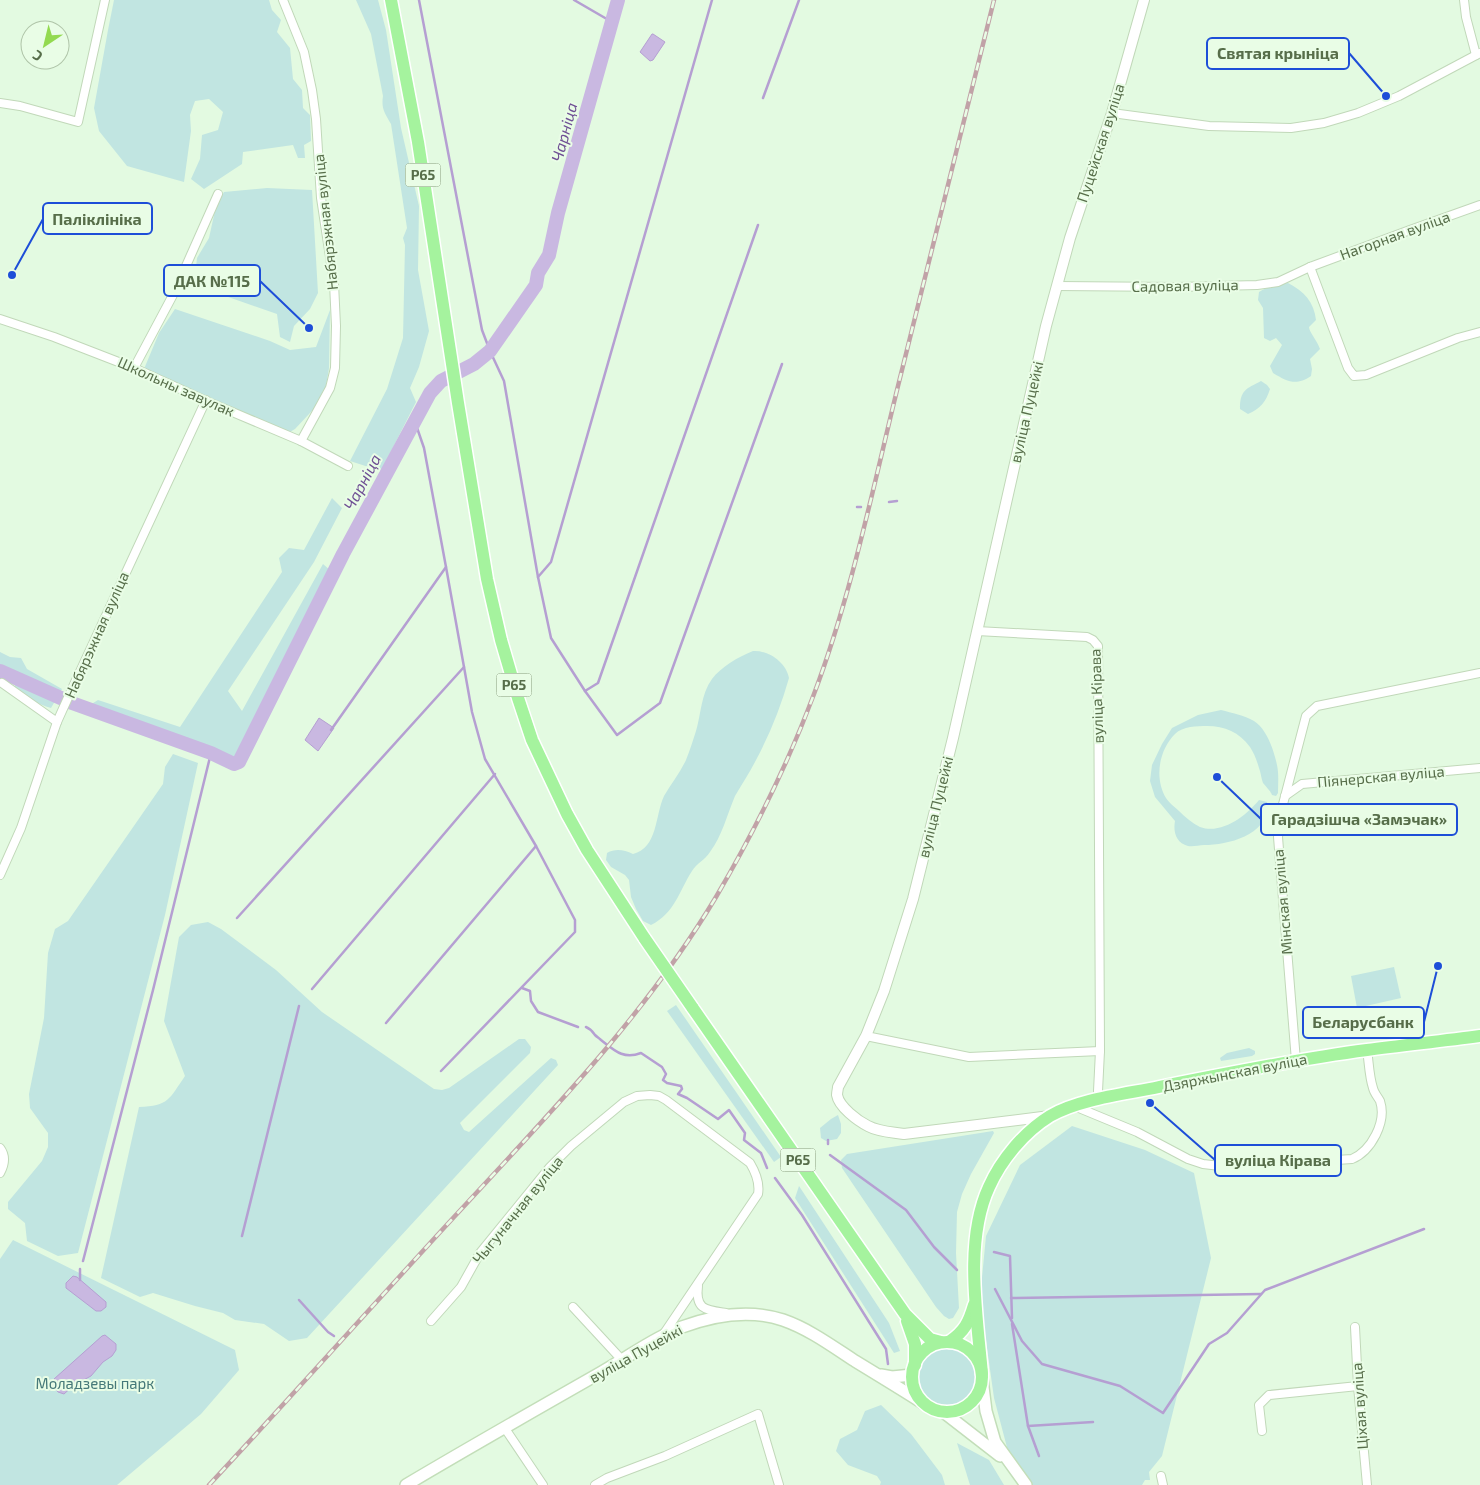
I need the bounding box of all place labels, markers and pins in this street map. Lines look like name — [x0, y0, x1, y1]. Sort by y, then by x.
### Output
callout: Святая крыніца — [1207, 38, 1349, 69]
callout: Паліклініка — [43, 203, 152, 234]
callout: ДАК №115 — [164, 265, 260, 296]
callout: Гарадзішча «Замэчак» — [1261, 804, 1457, 835]
callout: Беларусбанк — [1303, 1007, 1424, 1038]
callout: вуліца Кірава — [1215, 1145, 1341, 1176]

